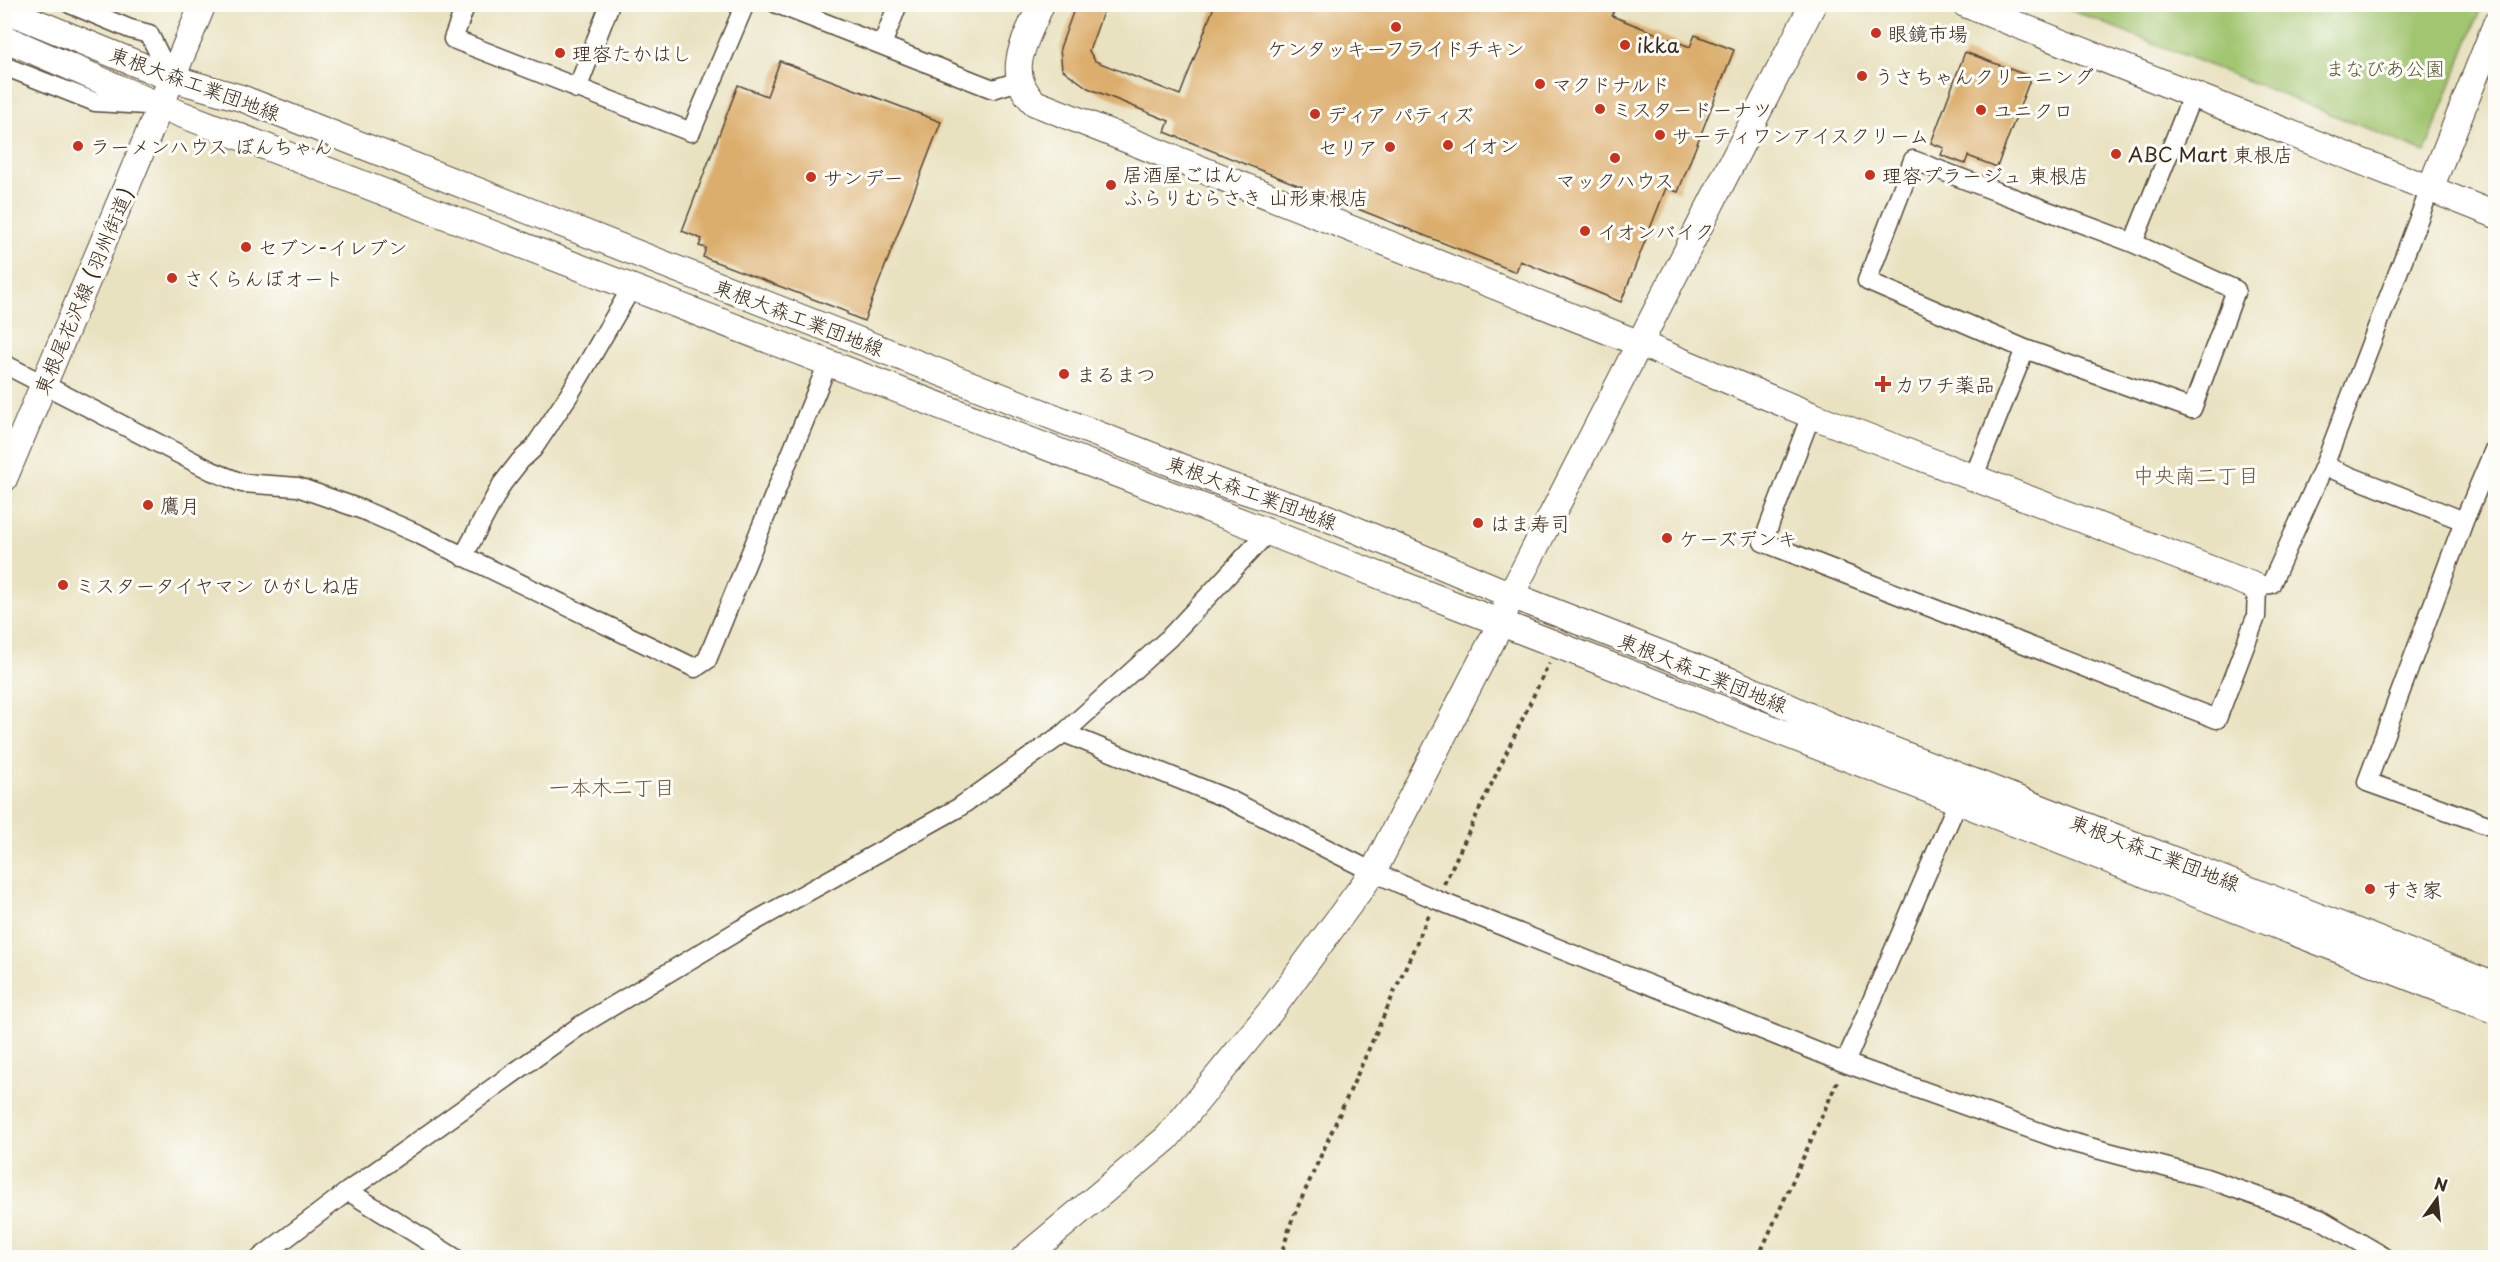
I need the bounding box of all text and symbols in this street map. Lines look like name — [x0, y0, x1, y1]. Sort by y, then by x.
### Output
place label: 眼鏡市場 — [1888, 18, 1968, 48]
marker: ケンタッキーフライドチキン — [1389, 20, 1403, 34]
marker: 眼鏡市場 — [1869, 26, 1883, 40]
place label: ikka — [1637, 30, 1680, 60]
place label: ケンタッキーフライドチキン — [1267, 33, 1525, 63]
street label: 東根大森工業団地線 — [105, 38, 285, 128]
place label: 理容たかはし — [572, 38, 692, 68]
marker: ikka — [1618, 38, 1632, 52]
marker: 理容たかはし — [553, 46, 567, 60]
park label: まなびあ公園 — [2325, 53, 2445, 83]
place label: うさちゃんクリーニング — [1874, 61, 2094, 91]
place label: マクドナルド — [1552, 69, 1670, 99]
marker: うさちゃんクリーニング — [1855, 69, 1869, 83]
marker: マクドナルド — [1533, 77, 1547, 91]
place label: ミスタードーナツ — [1612, 94, 1772, 124]
place label: ユニクロ — [1993, 95, 2073, 125]
place label: ディア パティズ — [1327, 99, 1474, 129]
marker: ミスタードーナツ — [1593, 102, 1607, 116]
marker: ユニクロ — [1974, 103, 1988, 117]
marker: ディア パティズ — [1308, 107, 1322, 121]
place label: サーティワンアイスクリーム — [1672, 120, 1929, 150]
marker: サーティワンアイスクリーム — [1653, 128, 1667, 142]
place label: イオン — [1460, 130, 1519, 160]
place label: ラーメンハウス ぼんちゃん — [90, 131, 333, 161]
place label: セリア — [1318, 132, 1378, 162]
marker: イオン — [1441, 138, 1455, 152]
marker: ラーメンハウス ぼんちゃん — [71, 139, 85, 153]
place label: ABC Mart 東根店 — [2128, 139, 2293, 169]
marker: セリア — [1383, 140, 1397, 154]
marker: ABC Mart 東根店 — [2109, 147, 2123, 161]
marker: マックハウス — [1608, 151, 1622, 165]
place label: 居酒屋ごはん ふらりむらさき 山形東根店 — [1123, 159, 1369, 212]
place label: 理容プラージュ 東根店 — [1882, 160, 2089, 190]
place label: サンデー — [823, 162, 904, 192]
place label: マックハウス — [1556, 165, 1674, 195]
marker: 理容プラージュ 東根店 — [1863, 168, 1877, 182]
marker: サンデー — [804, 170, 818, 184]
marker: 居酒屋ごはん ふらりむらさき 山形東根店 — [1104, 178, 1118, 192]
street label: 東根尾花沢線 (羽州街道) — [26, 183, 140, 399]
place label: イオンバイク — [1597, 216, 1715, 246]
marker: イオンバイク — [1578, 224, 1592, 238]
place label: セブン-イレブン — [258, 232, 408, 262]
marker: セブン-イレブン — [239, 240, 253, 254]
place label: さくらんぼオート — [184, 263, 344, 293]
marker: さくらんぼオート — [165, 271, 179, 285]
street label: 東根大森工業団地線 — [710, 271, 888, 363]
place label: まるまつ — [1076, 359, 1156, 389]
marker: まるまつ — [1057, 367, 1071, 381]
place label: カワチ薬品 — [1895, 369, 1995, 399]
marker: カワチ薬品 — [1876, 377, 1890, 391]
street label: 東根大森工業団地線 — [1162, 447, 1342, 537]
district label: 中央南二丁目 — [2133, 458, 2259, 490]
place label: 鷹月 — [160, 490, 200, 520]
marker: 鷹月 — [141, 498, 155, 512]
place label: はま寿司 — [1490, 508, 1570, 538]
marker: はま寿司 — [1471, 516, 1485, 530]
place label: ケーズデンキ — [1679, 523, 1797, 553]
marker: ケーズデンキ — [1660, 531, 1674, 545]
place label: ミスタータイヤマン ひがしね店 — [75, 570, 361, 600]
marker: ミスタータイヤマン ひがしね店 — [56, 578, 70, 592]
street label: 東根大森工業団地線 — [1614, 624, 1792, 720]
district label: 一本木二丁目 — [549, 770, 675, 802]
street label: 東根大森工業団地線 — [2066, 806, 2244, 898]
place label: すき家 — [2382, 874, 2442, 904]
marker: すき家 — [2363, 882, 2377, 896]
north arrow — [2407, 1169, 2467, 1229]
text: N — [2432, 1170, 2450, 1197]

